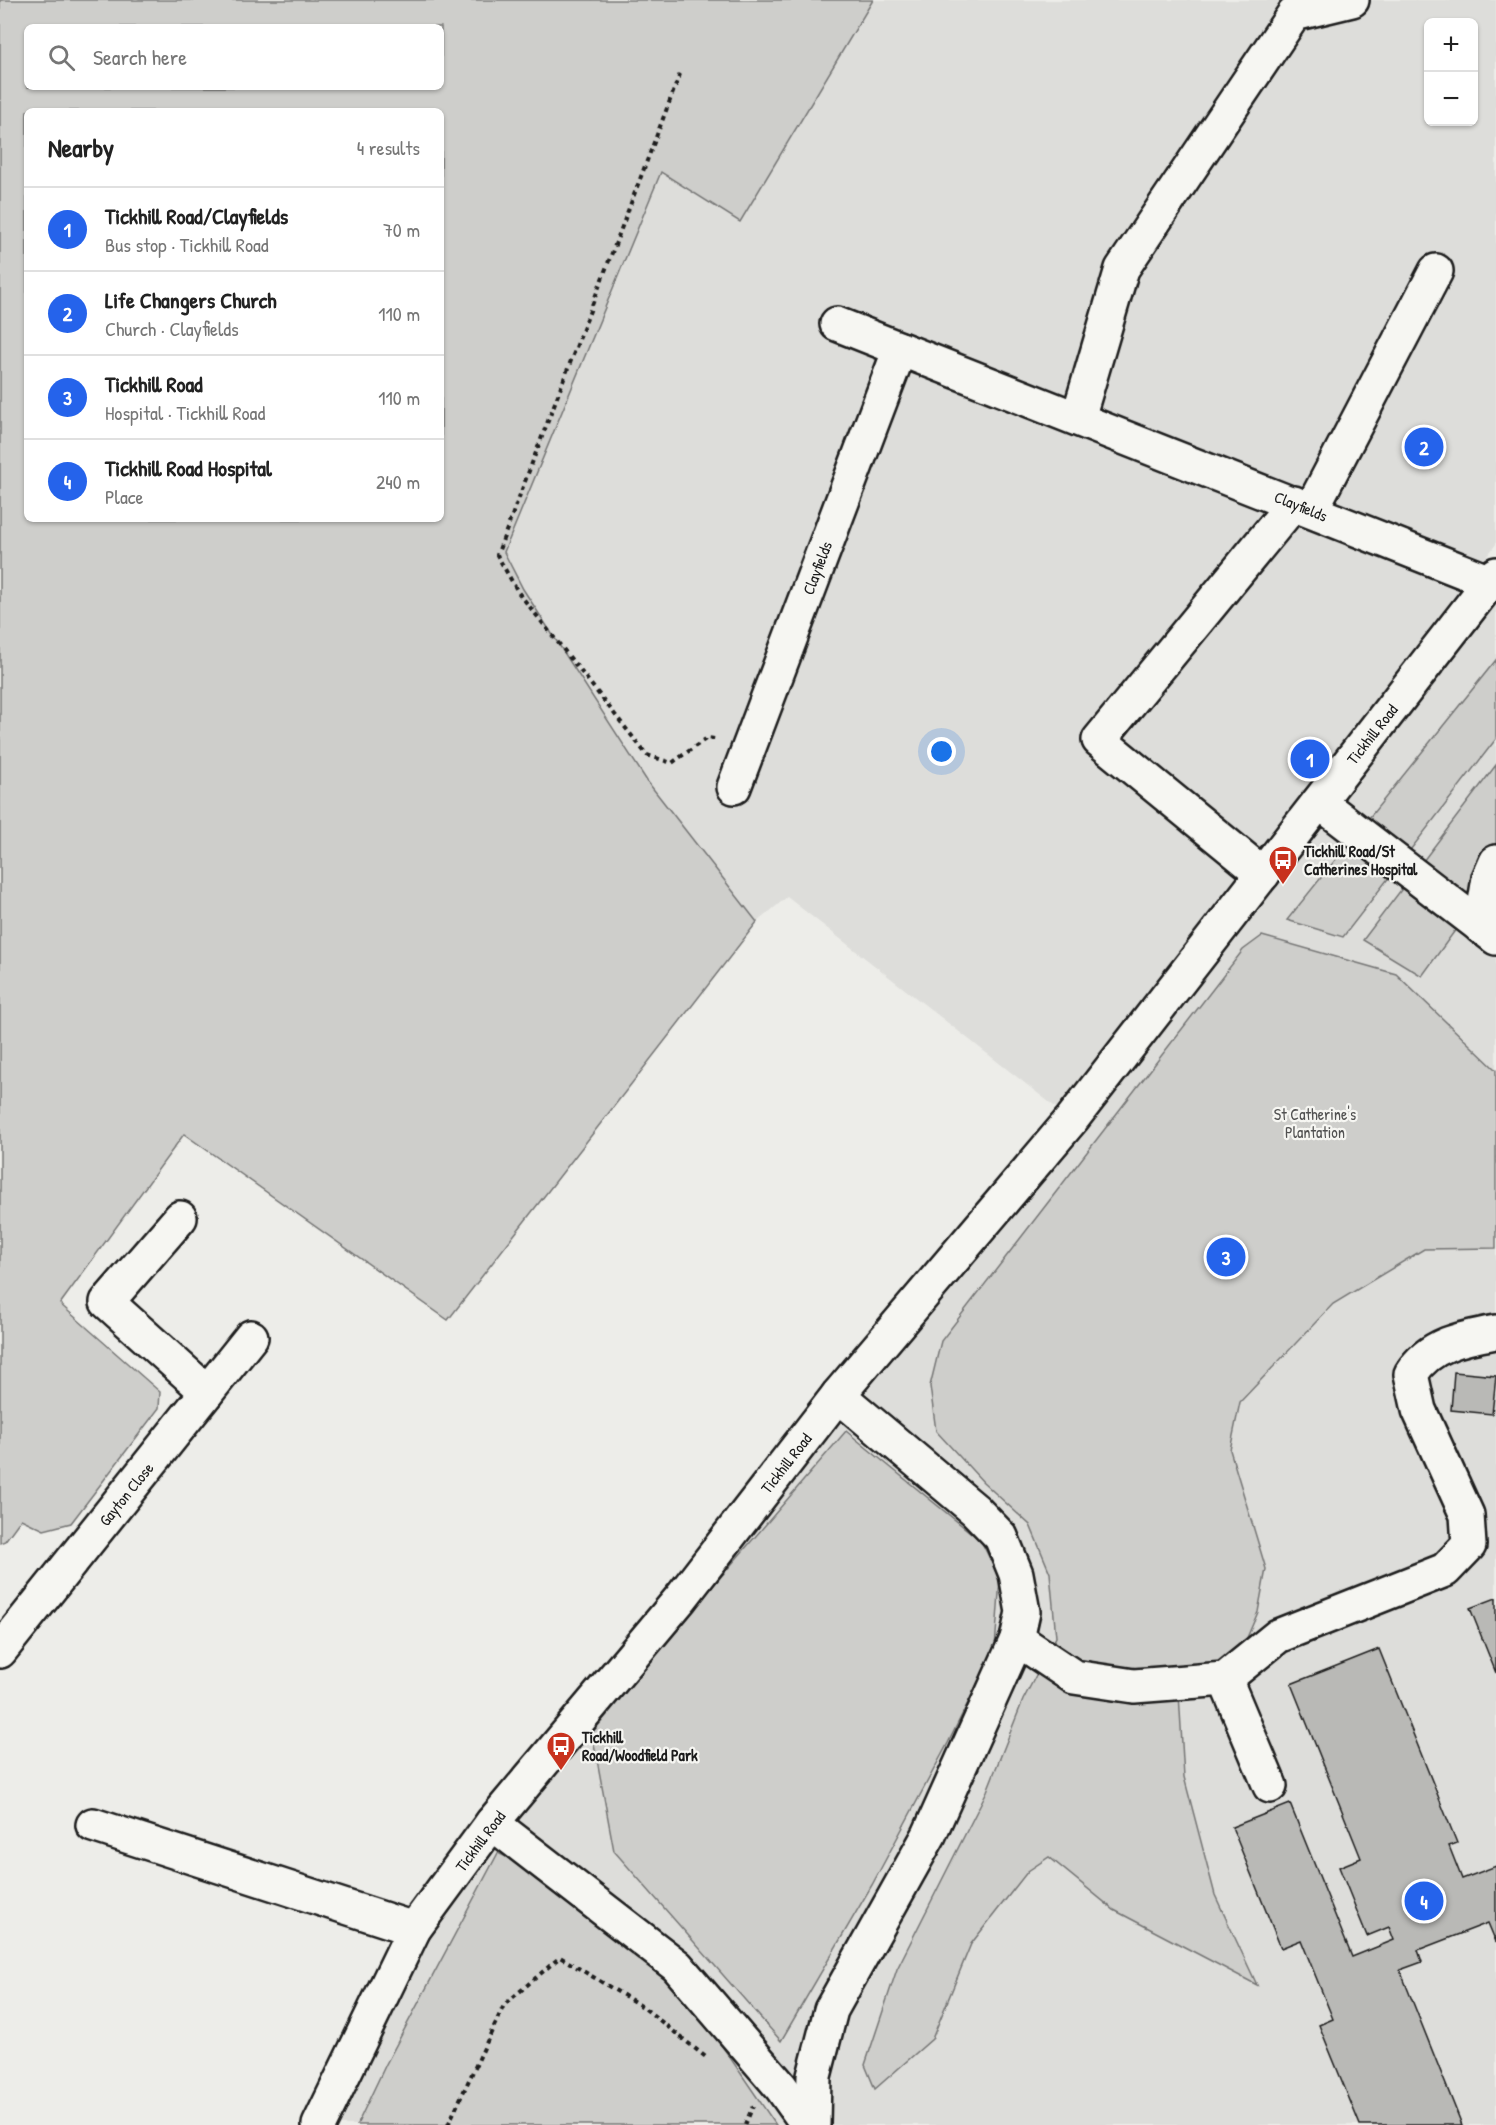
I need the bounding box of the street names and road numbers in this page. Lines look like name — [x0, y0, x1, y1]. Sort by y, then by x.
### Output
street label: Clayfields — [1271, 485, 1331, 527]
street label: Clayfields — [797, 538, 837, 598]
street label: Tickhill Road — [1341, 699, 1403, 769]
street label: Tickhill Road — [755, 1428, 817, 1498]
street label: Gayton Close — [94, 1457, 159, 1530]
street label: Tickhill Road — [450, 1806, 510, 1876]

